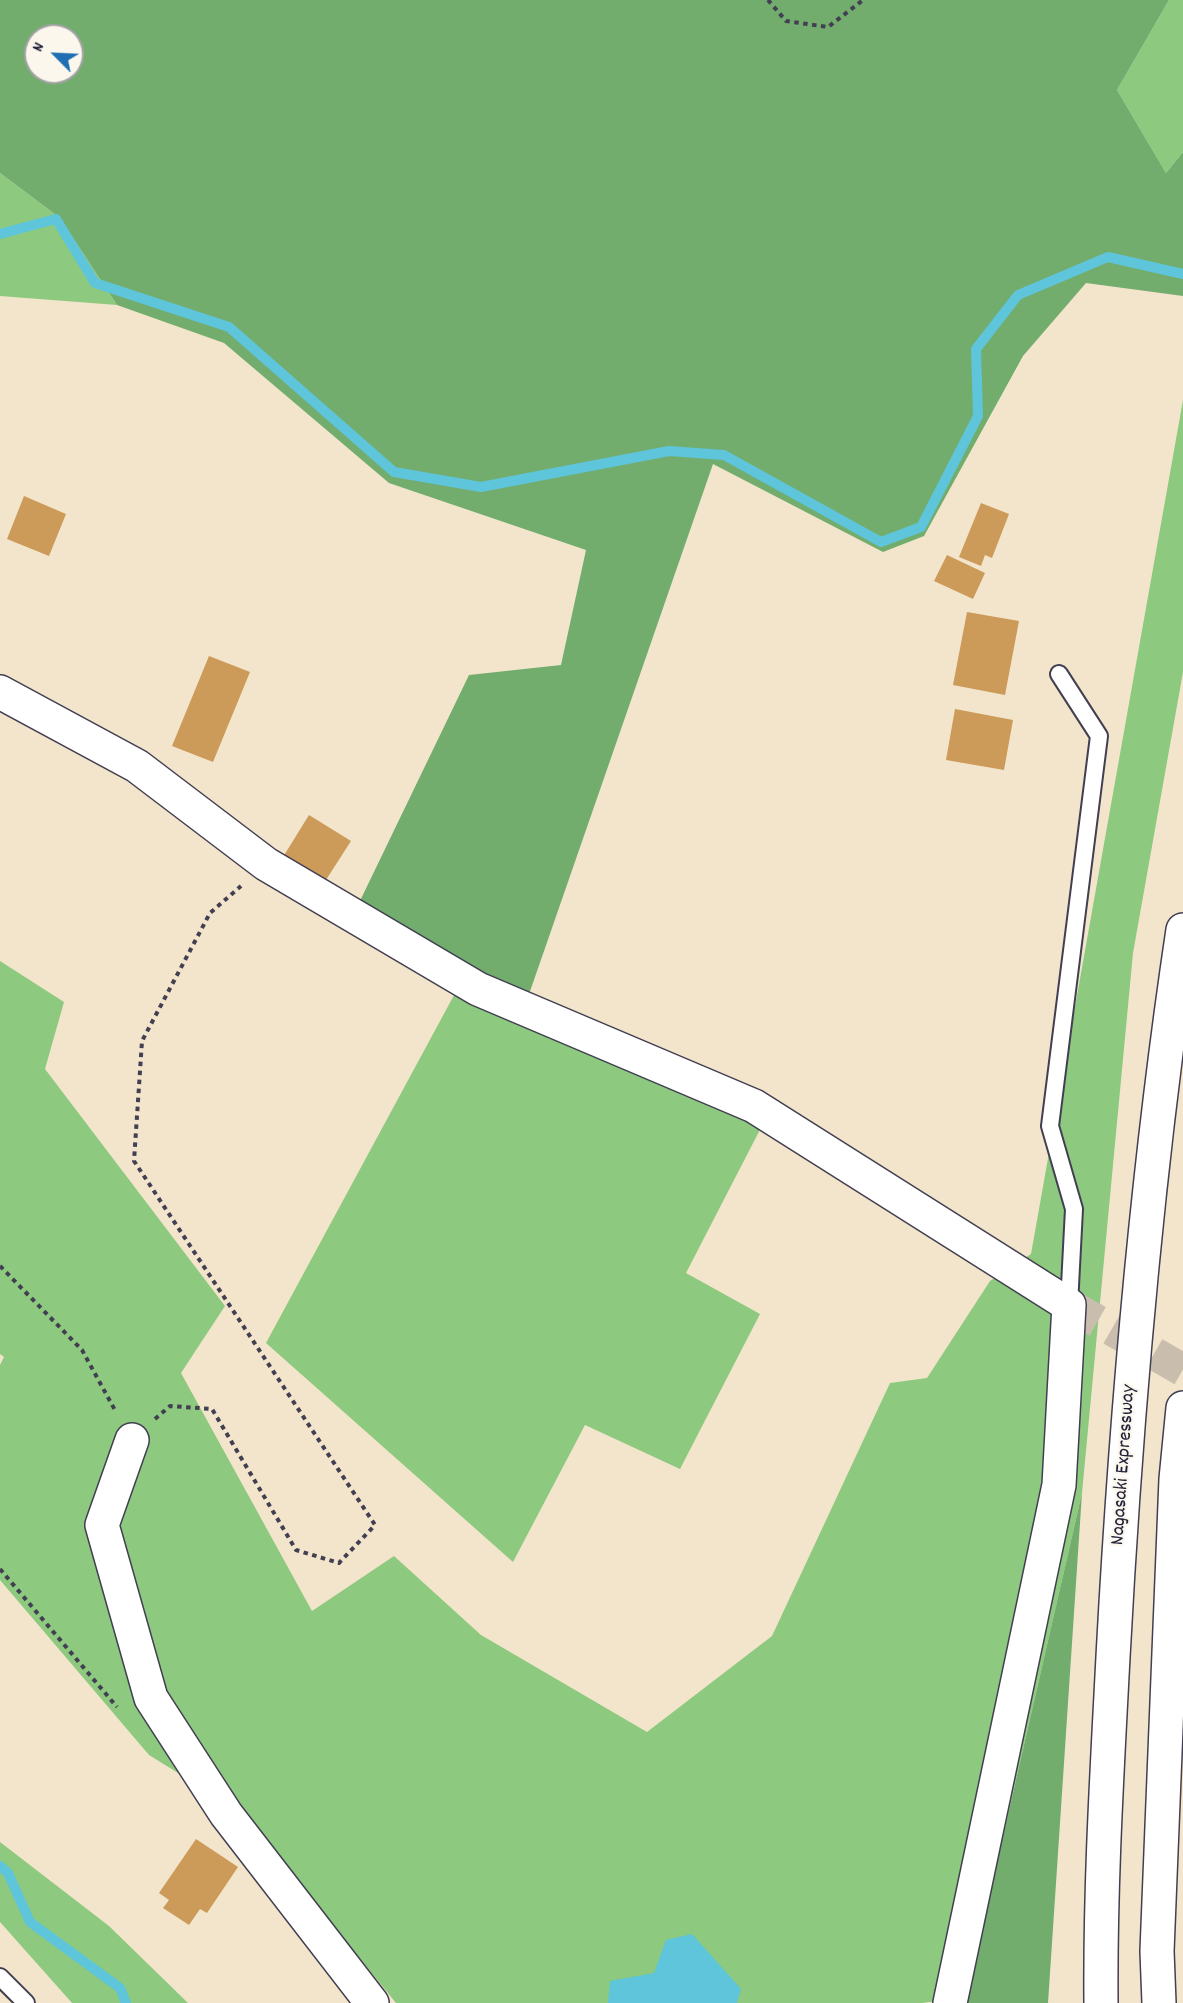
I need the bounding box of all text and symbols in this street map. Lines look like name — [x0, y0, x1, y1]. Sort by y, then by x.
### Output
north arrow — [24, 24, 84, 84]
text: N — [27, 39, 51, 56]
street label: Nagasaki Expressway — [1107, 1384, 1143, 1546]

